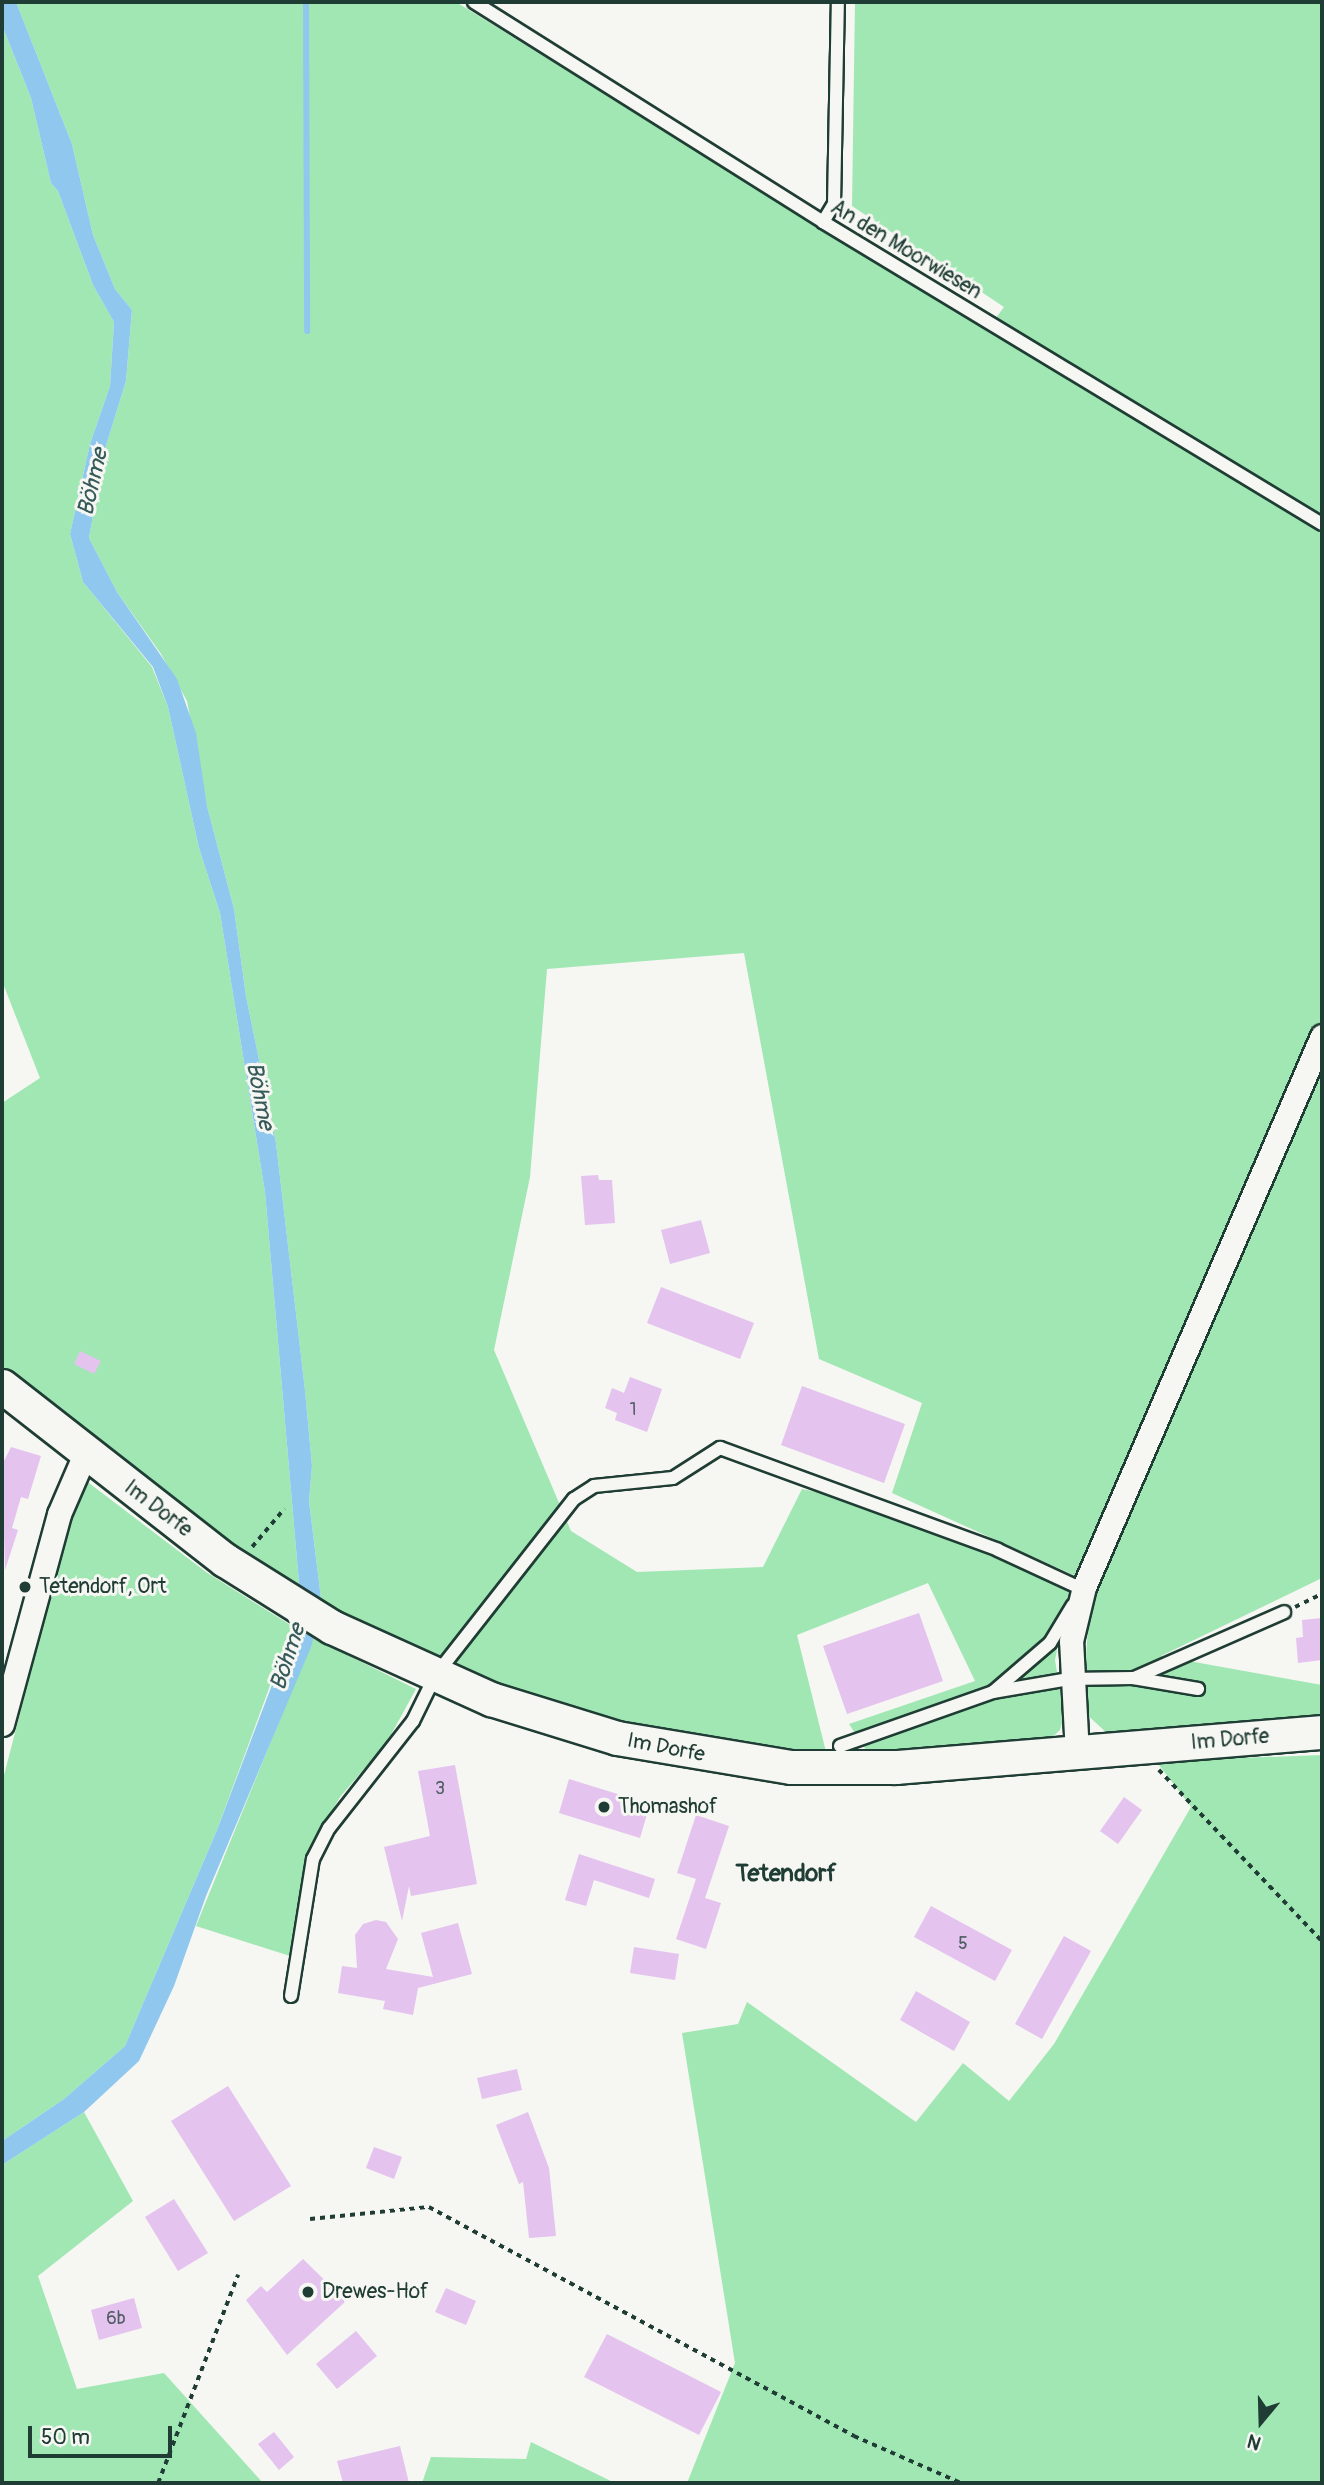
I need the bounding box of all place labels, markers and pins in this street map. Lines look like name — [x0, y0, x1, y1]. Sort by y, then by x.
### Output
place label: Tetendorf, Ort — [39, 1574, 166, 1600]
marker: Tetendorf, Ort — [17, 1579, 33, 1595]
place label: Thomashof — [618, 1794, 718, 1820]
marker: Thomashof — [596, 1799, 612, 1815]
place label: Drewes-Hof — [322, 2279, 429, 2305]
marker: Drewes-Hof — [300, 2284, 316, 2300]

